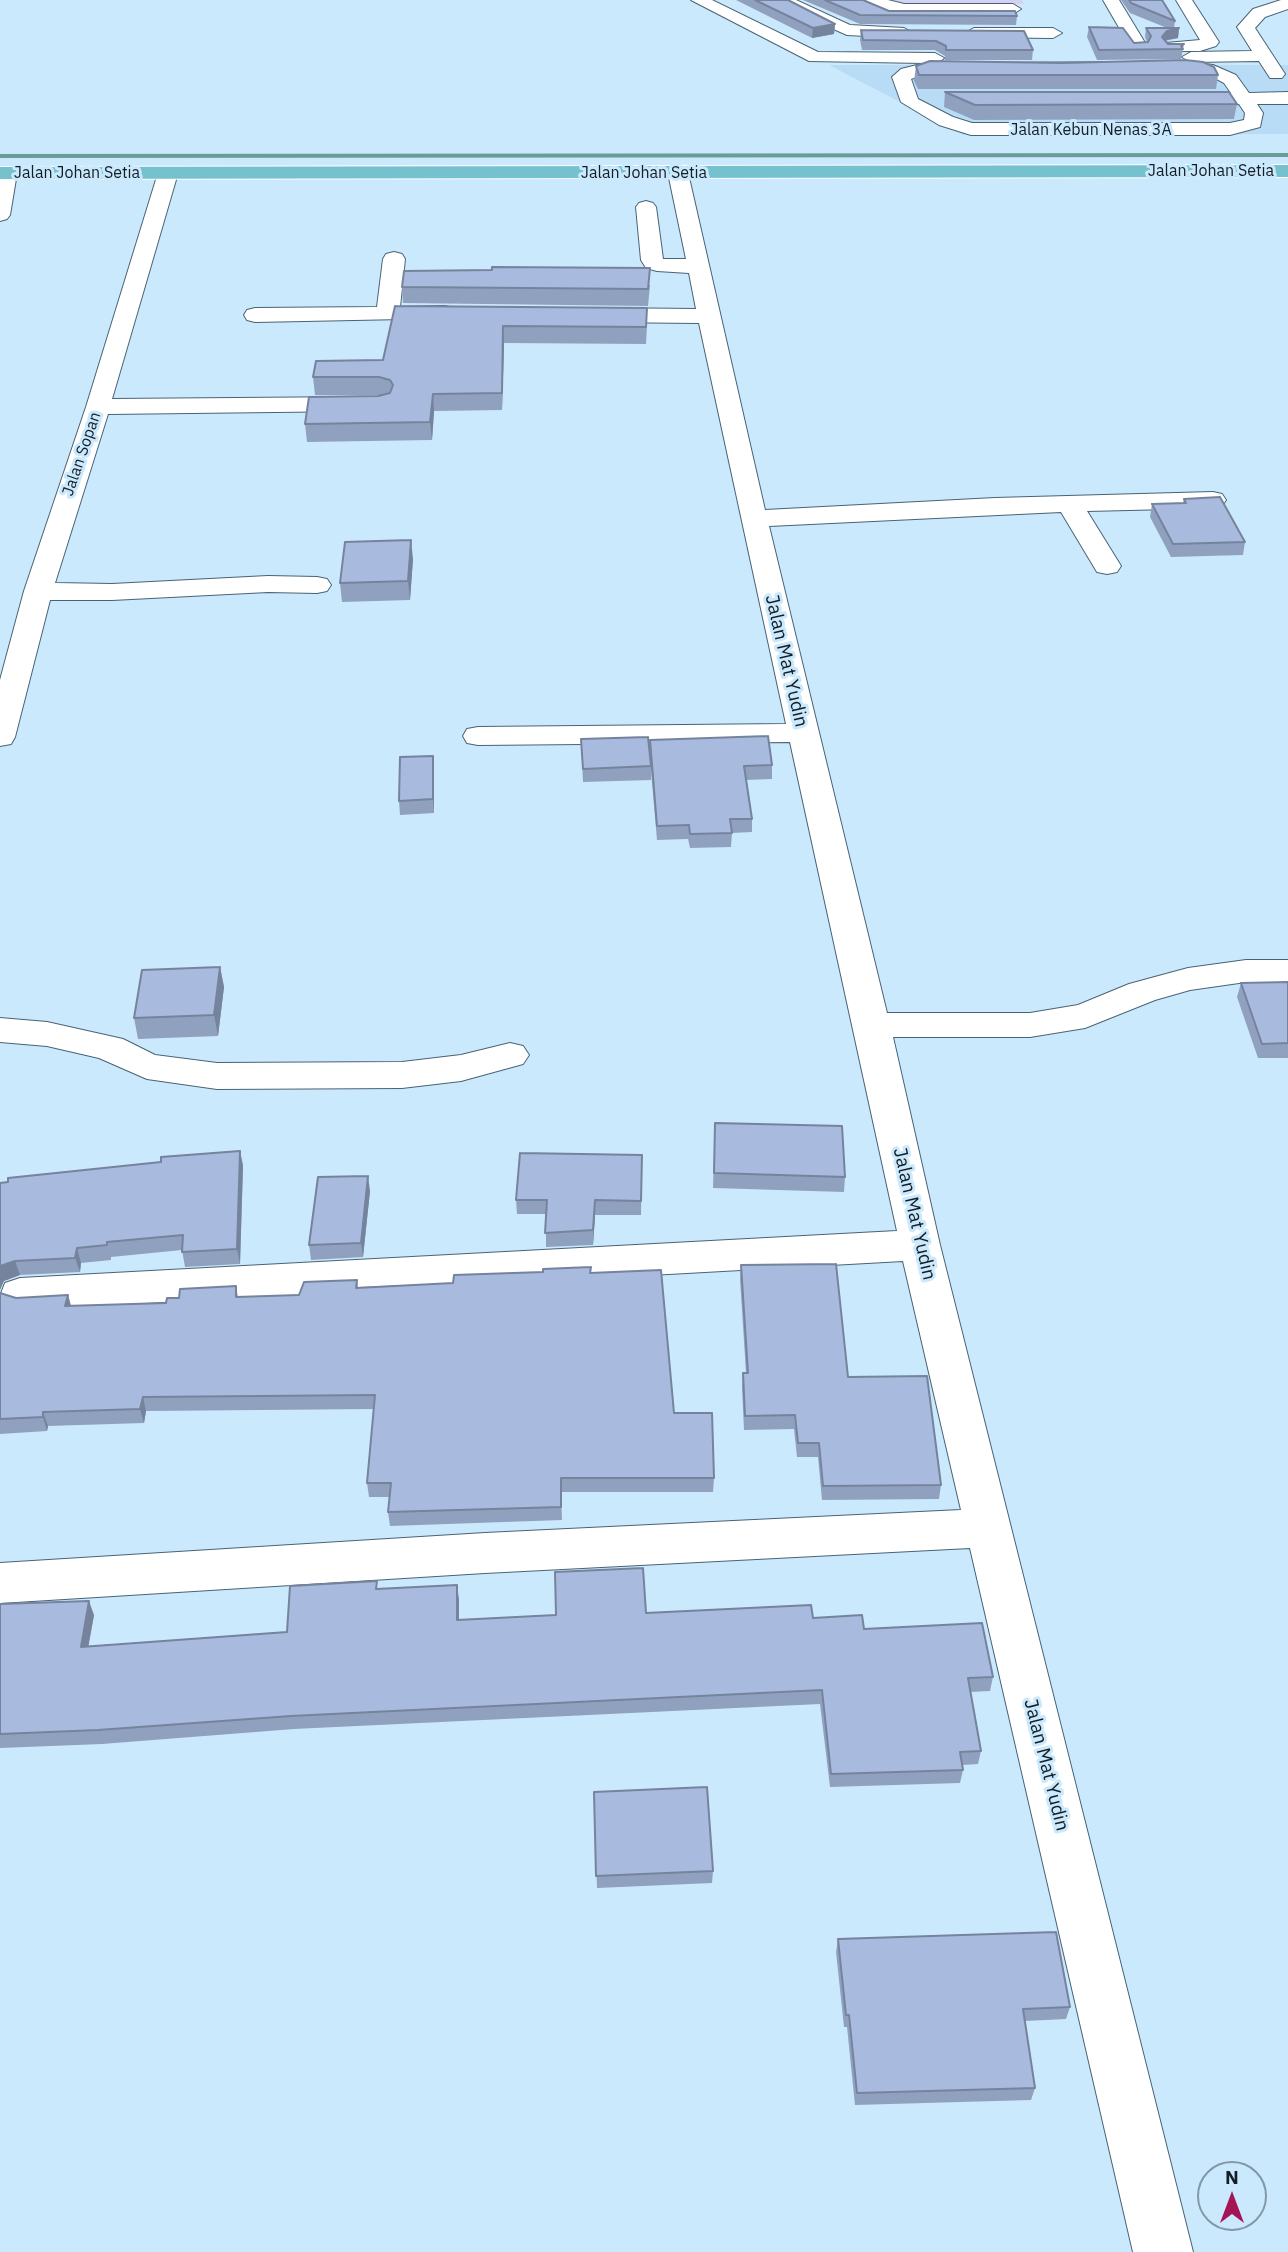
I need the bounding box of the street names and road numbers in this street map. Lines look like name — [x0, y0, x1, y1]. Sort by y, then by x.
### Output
street label: Jalan Kebun Nenas 3A — [1010, 120, 1172, 140]
street label: Jalan Johan Setia — [1148, 161, 1274, 181]
street label: Jalan Johan Setia — [14, 163, 140, 183]
street label: Jalan Johan Setia — [581, 163, 707, 183]
street label: Jalan Sopan — [59, 409, 105, 499]
street label: Jalan Mat Yudin — [760, 593, 812, 729]
street label: Jalan Mat Yudin — [888, 1146, 940, 1282]
street label: Jalan Mat Yudin — [1019, 1697, 1073, 1833]

